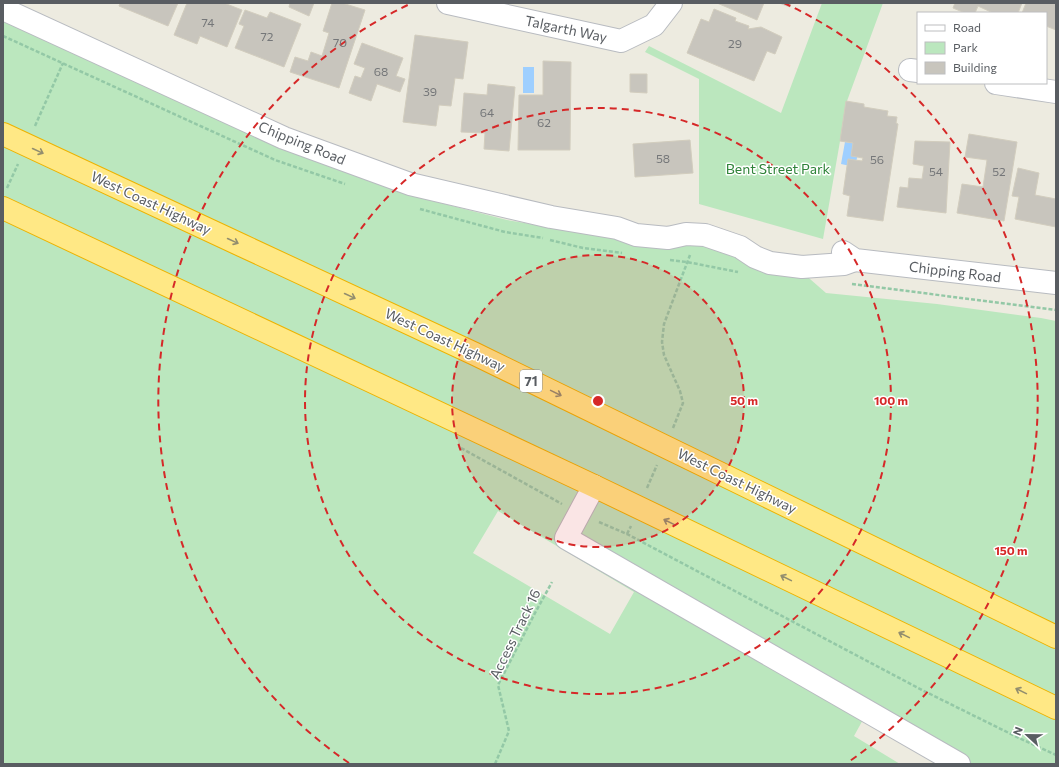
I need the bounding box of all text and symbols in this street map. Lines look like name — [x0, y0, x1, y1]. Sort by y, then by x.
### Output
street label: Talgarth Way — [524, 12, 609, 45]
legend — [917, 12, 1047, 84]
house number: 74 — [202, 15, 214, 29]
text: Road — [953, 20, 981, 34]
house number: 72 — [261, 29, 274, 43]
house number: 70 — [333, 35, 347, 49]
house number: 29 — [728, 36, 742, 50]
text: Park — [953, 40, 979, 54]
text: Building — [953, 60, 997, 74]
house number: 68 — [374, 64, 388, 78]
house number: 39 — [423, 84, 437, 98]
house number: 64 — [480, 105, 494, 119]
house number: 62 — [537, 115, 551, 129]
street label: Chipping Road — [256, 117, 348, 168]
one-way arrow — [32, 148, 44, 155]
house number: 58 — [656, 151, 670, 165]
house number: 56 — [870, 152, 884, 166]
park label: Bent Street Park — [726, 160, 831, 177]
house number: 54 — [929, 164, 943, 178]
house number: 52 — [992, 164, 1006, 178]
street label: West Coast Highway — [88, 167, 214, 238]
one-way arrow — [226, 237, 238, 245]
street label: Chipping Road — [908, 257, 1002, 286]
one-way arrow — [344, 293, 356, 300]
street label: West Coast Highway — [382, 304, 508, 375]
road number: 71 — [520, 370, 542, 392]
one-way arrow — [550, 390, 562, 397]
text: 50 m — [730, 393, 758, 407]
text: 100 m — [874, 393, 908, 407]
centre of rings — [591, 394, 605, 408]
street label: West Coast Highway — [675, 444, 800, 517]
one-way arrow — [663, 518, 675, 525]
text: 150 m — [994, 543, 1028, 557]
one-way arrow — [781, 574, 793, 582]
street label: Access Track 16 — [485, 586, 544, 682]
one-way arrow — [898, 631, 910, 638]
one-way arrow — [1015, 687, 1027, 694]
north arrow — [1007, 715, 1047, 755]
text: N — [1010, 725, 1025, 737]

